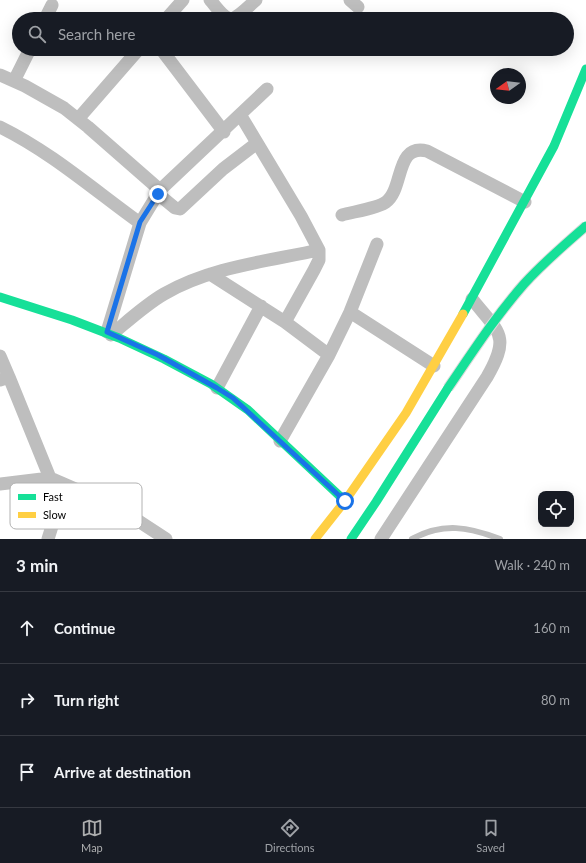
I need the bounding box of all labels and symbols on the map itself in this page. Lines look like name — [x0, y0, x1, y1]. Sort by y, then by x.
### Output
north arrow — [490, 68, 526, 104]
route end — [149, 185, 167, 203]
legend — [10, 483, 142, 529]
text: Fast — [43, 490, 63, 503]
route start — [336, 492, 354, 510]
text: Slow — [43, 508, 67, 521]

